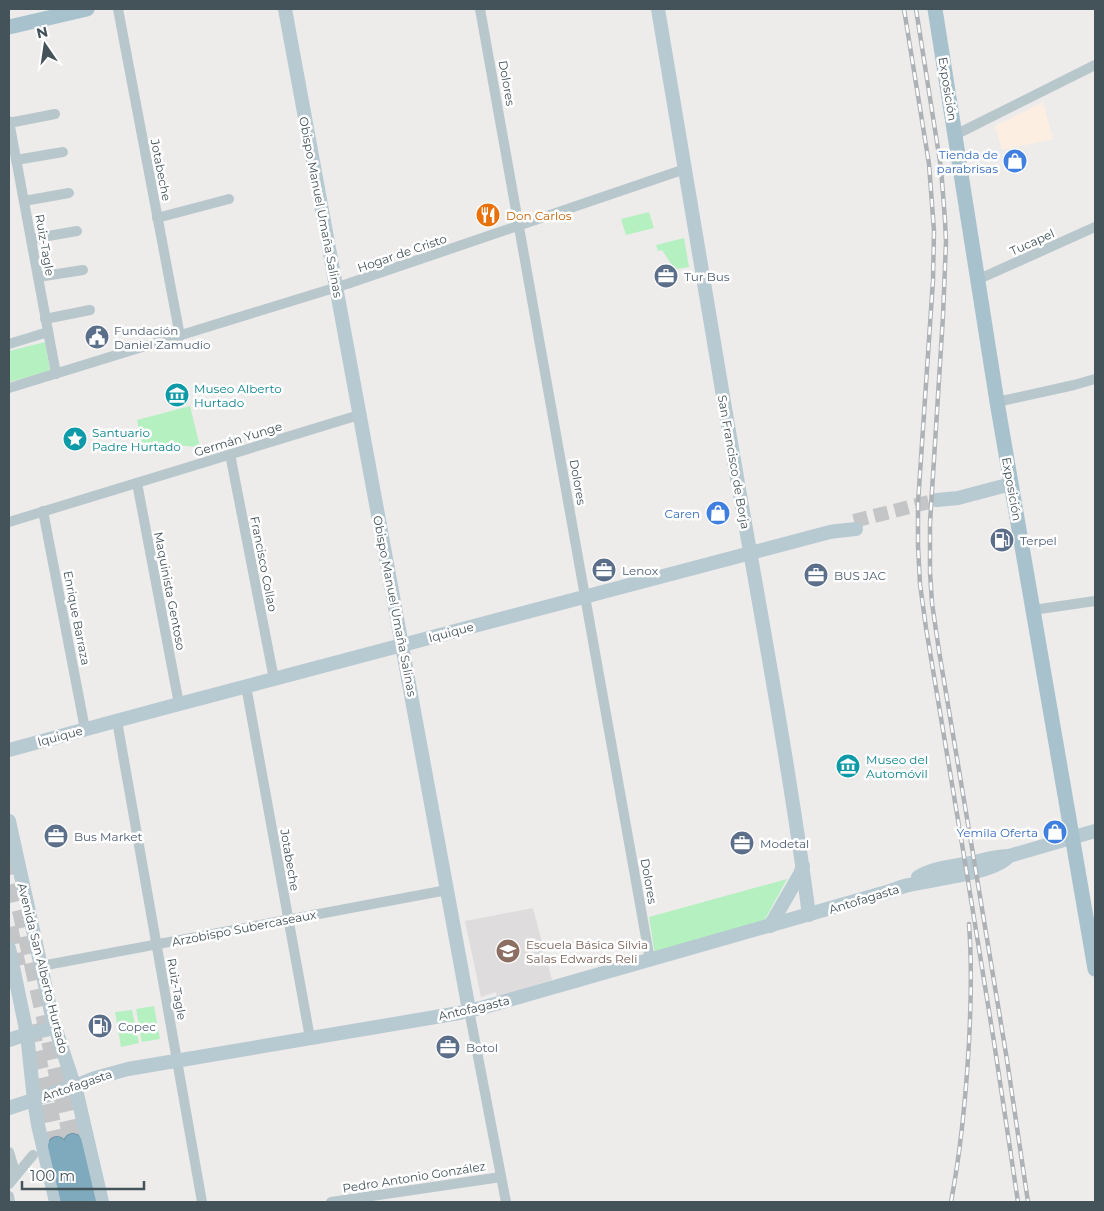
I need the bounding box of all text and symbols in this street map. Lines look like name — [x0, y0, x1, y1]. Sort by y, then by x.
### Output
north arrow — [20, 20, 70, 70]
text: N — [35, 22, 50, 42]
street label: Exposición — [936, 56, 960, 122]
street label: Dolores — [496, 59, 518, 107]
street label: Obispo Manuel Umaña Salinas — [296, 115, 346, 299]
street label: Jotabeche — [147, 137, 174, 202]
place label: Tienda de parabrisas — [937, 147, 998, 176]
shop icon: Tienda de parabrisas — [1002, 148, 1028, 174]
restaurant icon: Don Carlos — [475, 202, 501, 228]
place label: Don Carlos — [506, 208, 572, 223]
street label: Ruiz-Tagle — [32, 213, 58, 277]
street label: Tucapel — [1007, 226, 1057, 258]
street label: Hogar de Cristo — [355, 231, 449, 275]
office icon: Tur Bus — [653, 263, 679, 289]
place label: Tur Bus — [684, 269, 730, 284]
place label: Fundación Daniel Zamudio — [114, 323, 211, 352]
public building icon: Fundación Daniel Zamudio — [84, 324, 110, 350]
place label: Museo Alberto Hurtado — [194, 381, 282, 410]
museum icon: Museo Alberto Hurtado — [164, 382, 190, 408]
street label: San Francisco de Borja — [715, 394, 753, 530]
street label: Germán Yunge — [192, 419, 284, 459]
place label: Santuario Padre Hurtado — [92, 425, 181, 454]
place icon: Santuario Padre Hurtado — [62, 426, 88, 452]
street label: Exposición — [999, 456, 1025, 522]
street label: Dolores — [567, 458, 589, 506]
shop icon: Caren — [705, 500, 731, 526]
place label: Caren — [664, 506, 700, 521]
street label: Obispo Manuel Umaña Salinas — [370, 514, 420, 698]
street label: Francisco Collao — [247, 515, 281, 613]
fuel station icon: Terpel — [989, 527, 1015, 553]
street label: Maquinista Gentoso — [151, 531, 189, 651]
place label: Terpel — [1020, 533, 1057, 548]
office icon: Lenox — [591, 557, 617, 583]
office icon: BUS JAC — [803, 562, 829, 588]
place label: Lenox — [622, 563, 659, 578]
place label: BUS JAC — [834, 568, 886, 583]
street label: Enrique Barraza — [60, 569, 94, 667]
street label: Iquique — [427, 619, 475, 645]
street label: Iquique — [36, 723, 84, 749]
place label: Museo del Automóvil — [866, 752, 928, 781]
museum icon: Museo del Automóvil — [835, 753, 861, 779]
shop icon: Yemila Oferta — [1042, 819, 1068, 845]
office icon: Bus Market — [43, 823, 69, 849]
place label: Yemila Oferta — [956, 825, 1038, 840]
street label: Jotabeche — [277, 827, 303, 892]
place label: Bus Market — [74, 829, 143, 844]
office icon: Modetal — [729, 830, 755, 856]
place label: Modetal — [760, 836, 809, 851]
street label: Dolores — [638, 857, 660, 905]
street label: Avenida San Alberto Hurtado — [15, 881, 71, 1055]
street label: Antofagasta — [827, 881, 901, 917]
street label: Arzobispo Subercaseaux — [171, 907, 318, 949]
place label: Escuela Básica Silvia Salas Edwards Reli — [526, 937, 648, 966]
school or university icon: Escuela Básica Silvia Salas Edwards Reli — [495, 938, 521, 964]
street label: Ruiz-Tagle — [164, 957, 190, 1021]
street label: Antofagasta — [437, 993, 511, 1023]
fuel station icon: Copec — [87, 1013, 113, 1039]
place label: Copec — [118, 1019, 156, 1034]
office icon: Botol — [435, 1034, 461, 1060]
place label: Botol — [466, 1040, 498, 1055]
street label: Antofagasta — [40, 1066, 114, 1104]
scale bar — [22, 1158, 145, 1190]
street label: Pedro Antonio González — [341, 1158, 487, 1196]
text: 100 m — [30, 1166, 75, 1185]

